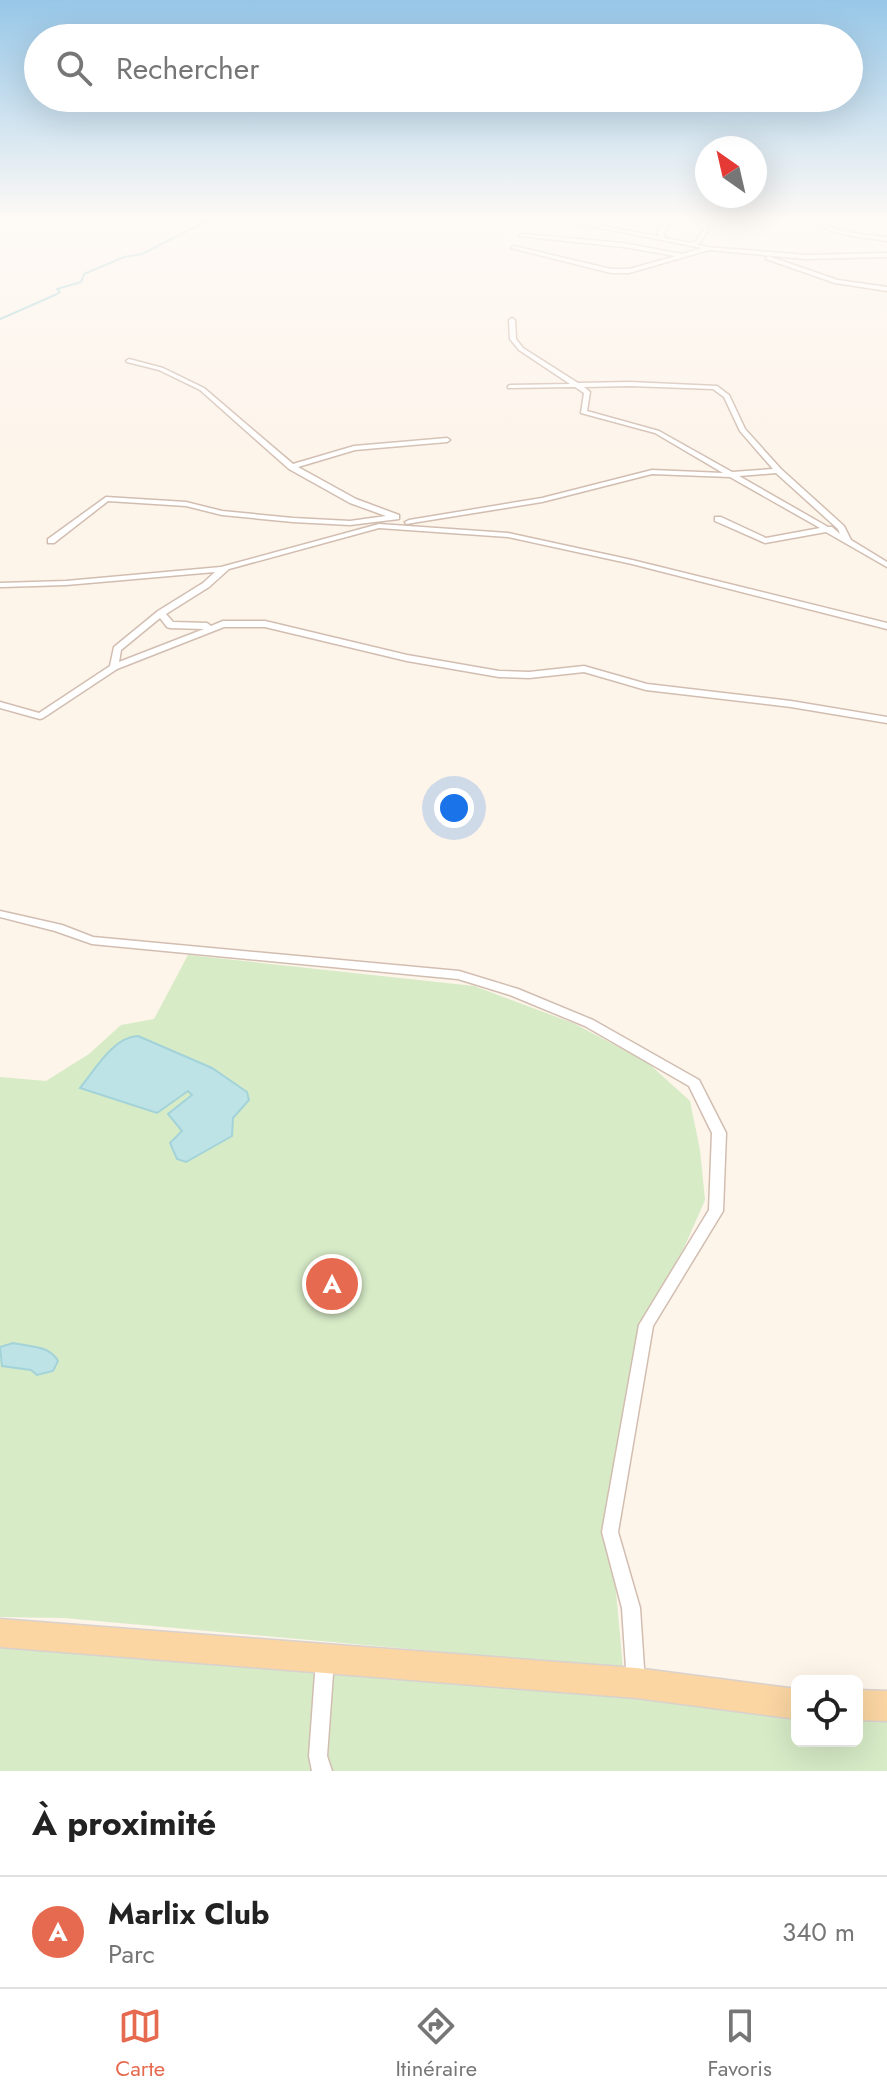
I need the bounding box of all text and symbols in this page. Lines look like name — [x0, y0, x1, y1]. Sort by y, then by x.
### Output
search box — [24, 24, 863, 112]
icon: search — [52, 46, 96, 90]
text: Rechercher — [116, 47, 259, 90]
north arrow — [695, 136, 767, 208]
your location — [434, 788, 474, 828]
pin: A — [306, 1254, 358, 1314]
map controls — [791, 1675, 863, 1747]
button: locate — [791, 1675, 863, 1747]
text: À proximité — [32, 1799, 216, 1848]
text: Marlix Club — [108, 1892, 269, 1935]
text: A — [48, 1913, 68, 1951]
text: 340 m — [782, 1913, 855, 1951]
text: Parc — [108, 1935, 155, 1973]
tab: Carte — [115, 2004, 165, 2084]
tab: Itinéraire — [395, 2004, 477, 2084]
tab: Favoris — [707, 2004, 772, 2084]

